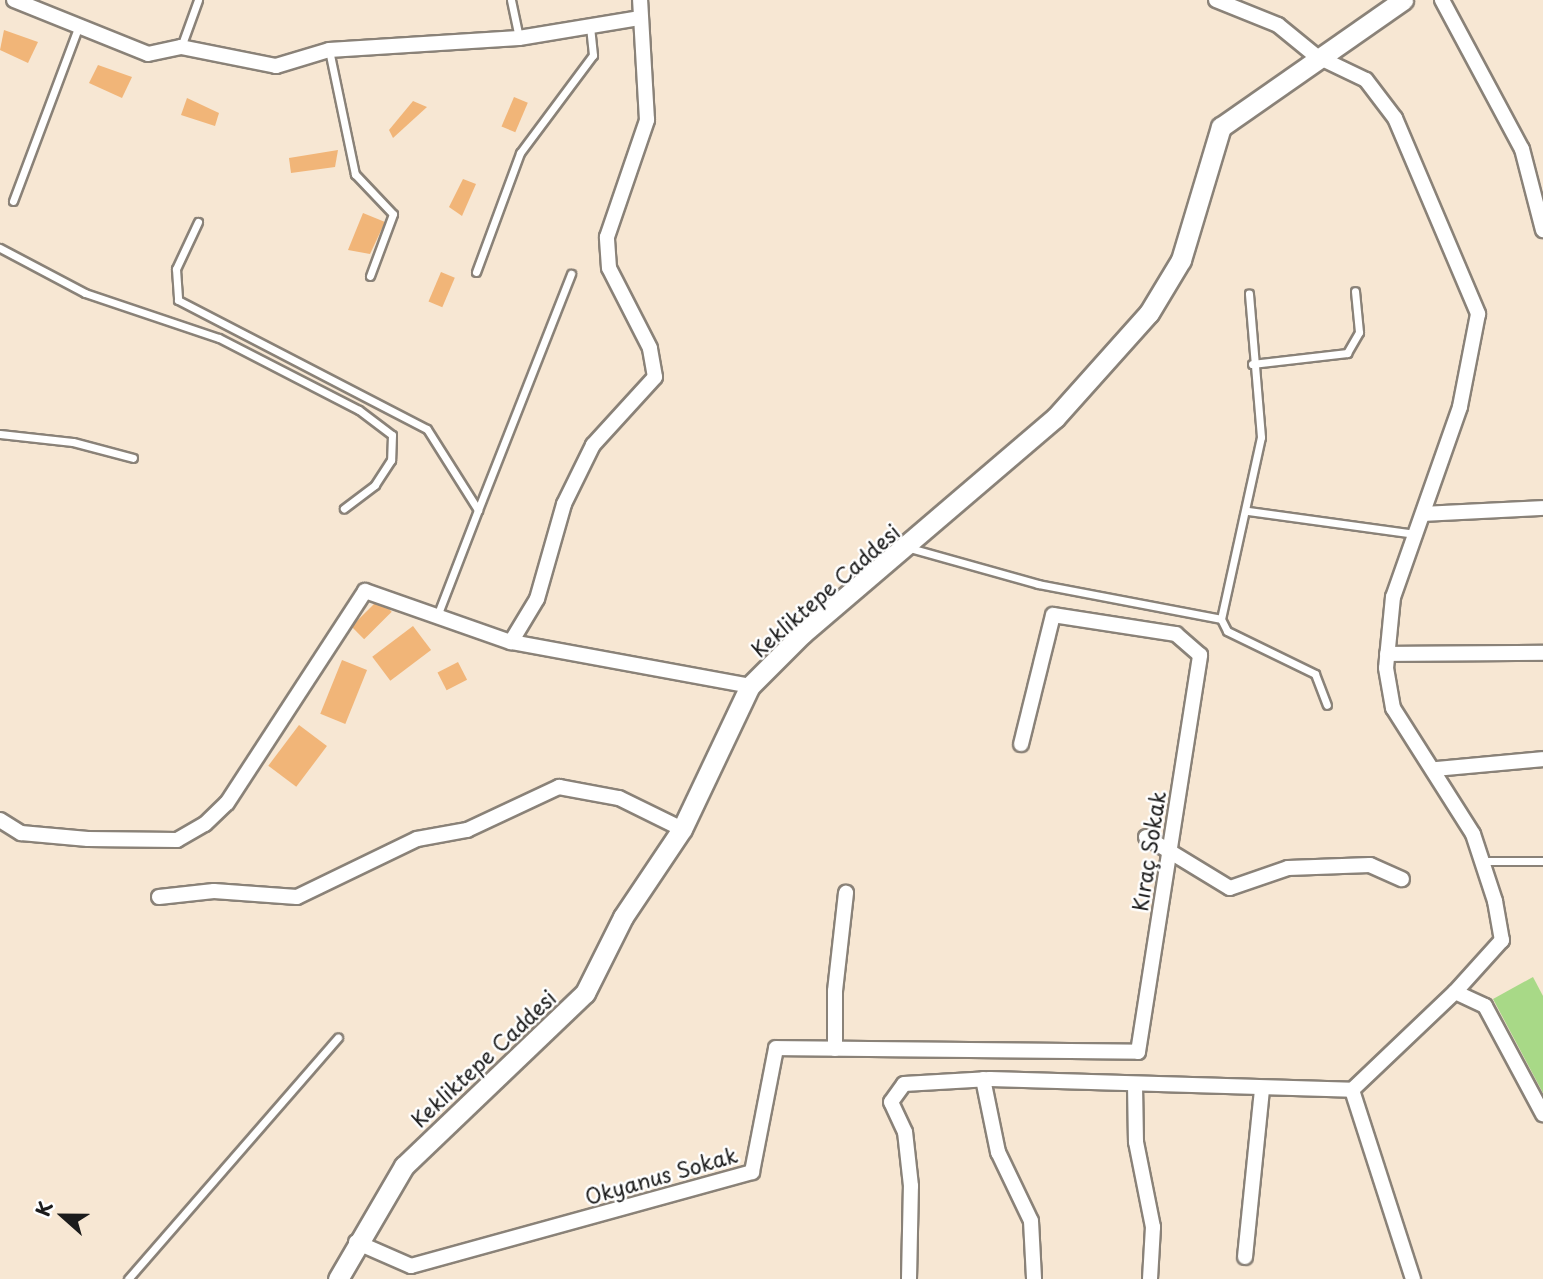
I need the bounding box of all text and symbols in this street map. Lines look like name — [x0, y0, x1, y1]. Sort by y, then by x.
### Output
street label: Kekliktepe Caddesi — [746, 519, 904, 661]
street label: Kıraç Sokak — [1126, 789, 1170, 913]
street label: Kekliktepe Caddesi — [405, 984, 561, 1132]
street label: Okyanus Sokak — [582, 1141, 740, 1209]
north arrow — [28, 1181, 98, 1251]
text: K — [28, 1197, 59, 1220]

